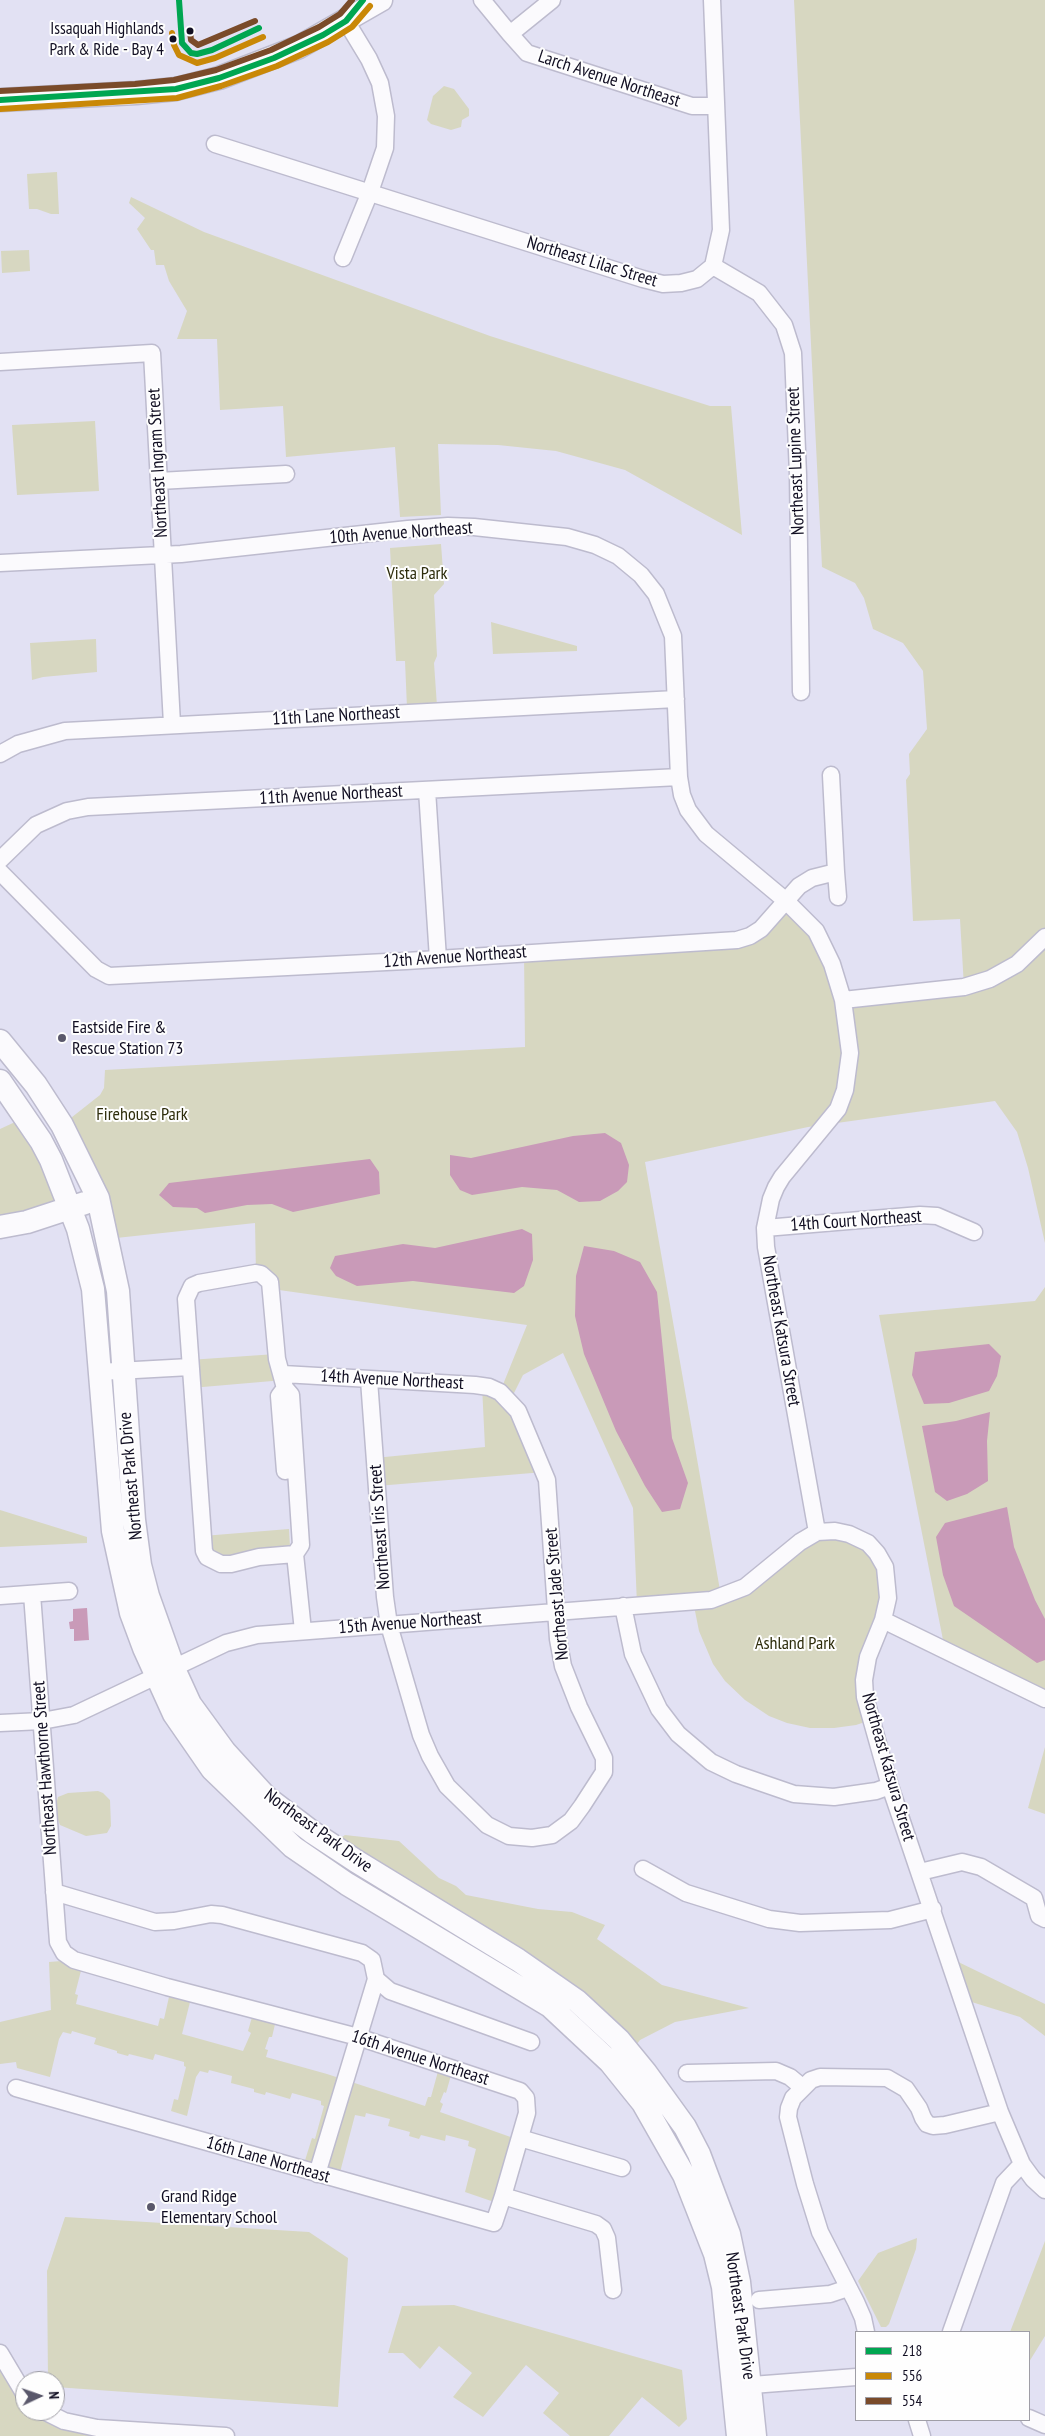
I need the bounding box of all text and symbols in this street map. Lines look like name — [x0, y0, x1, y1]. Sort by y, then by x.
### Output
place label: Issaquah Highlands Park & Ride - Bay 4 — [50, 19, 164, 59]
unlabelled marker — [185, 26, 195, 36]
marker: Issaquah Highlands Park & Ride - Bay 4 — [168, 34, 178, 44]
street label: Larch Avenue Northeast — [535, 46, 683, 112]
street label: Northeast Lilac Street — [524, 232, 660, 292]
street label: Northeast Lupine Street — [783, 386, 809, 536]
street label: Northeast Ingram Street — [143, 388, 173, 538]
street label: 10th Avenue Northeast — [329, 517, 473, 549]
park label: Vista Park — [386, 563, 448, 585]
street label: 11th Lane Northeast — [272, 702, 400, 730]
street label: 11th Avenue Northeast — [259, 780, 403, 810]
street label: 12th Avenue Northeast — [383, 941, 527, 973]
place label: Eastside Fire & Rescue Station 73 — [72, 1017, 183, 1060]
marker: Eastside Fire & Rescue Station 73 — [56, 1032, 68, 1044]
park label: Firehouse Park — [96, 1104, 188, 1126]
street label: 14th Court Northeast — [790, 1206, 922, 1236]
street label: Northeast Katsura Street — [757, 1254, 805, 1408]
street label: 14th Avenue Northeast — [320, 1365, 464, 1395]
street label: Northeast Park Drive — [115, 1411, 147, 1541]
street label: Northeast Iris Street — [365, 1464, 395, 1590]
street label: Northeast Jade Street — [540, 1527, 574, 1661]
street label: 15th Avenue Northeast — [338, 1607, 482, 1639]
park label: Ashland Park — [755, 1633, 835, 1655]
street label: Northeast Hawthorne Street — [28, 1680, 62, 1856]
street label: Northeast Katsura Street — [857, 1691, 919, 1843]
street label: Northeast Park Drive — [260, 1785, 376, 1877]
street label: 16th Avenue Northeast — [348, 2026, 492, 2090]
street label: 16th Lane Northeast — [204, 2132, 332, 2188]
place label: Grand Ridge Elementary School — [161, 2186, 277, 2228]
marker: Grand Ridge Elementary School — [145, 2201, 157, 2213]
street label: Northeast Park Drive — [720, 2251, 760, 2381]
legend — [855, 2331, 1030, 2421]
text: 218 — [902, 2341, 922, 2360]
text: 556 — [902, 2366, 922, 2385]
north arrow — [15, 2371, 65, 2421]
text: N — [45, 2391, 63, 2400]
text: 554 — [902, 2391, 922, 2410]

